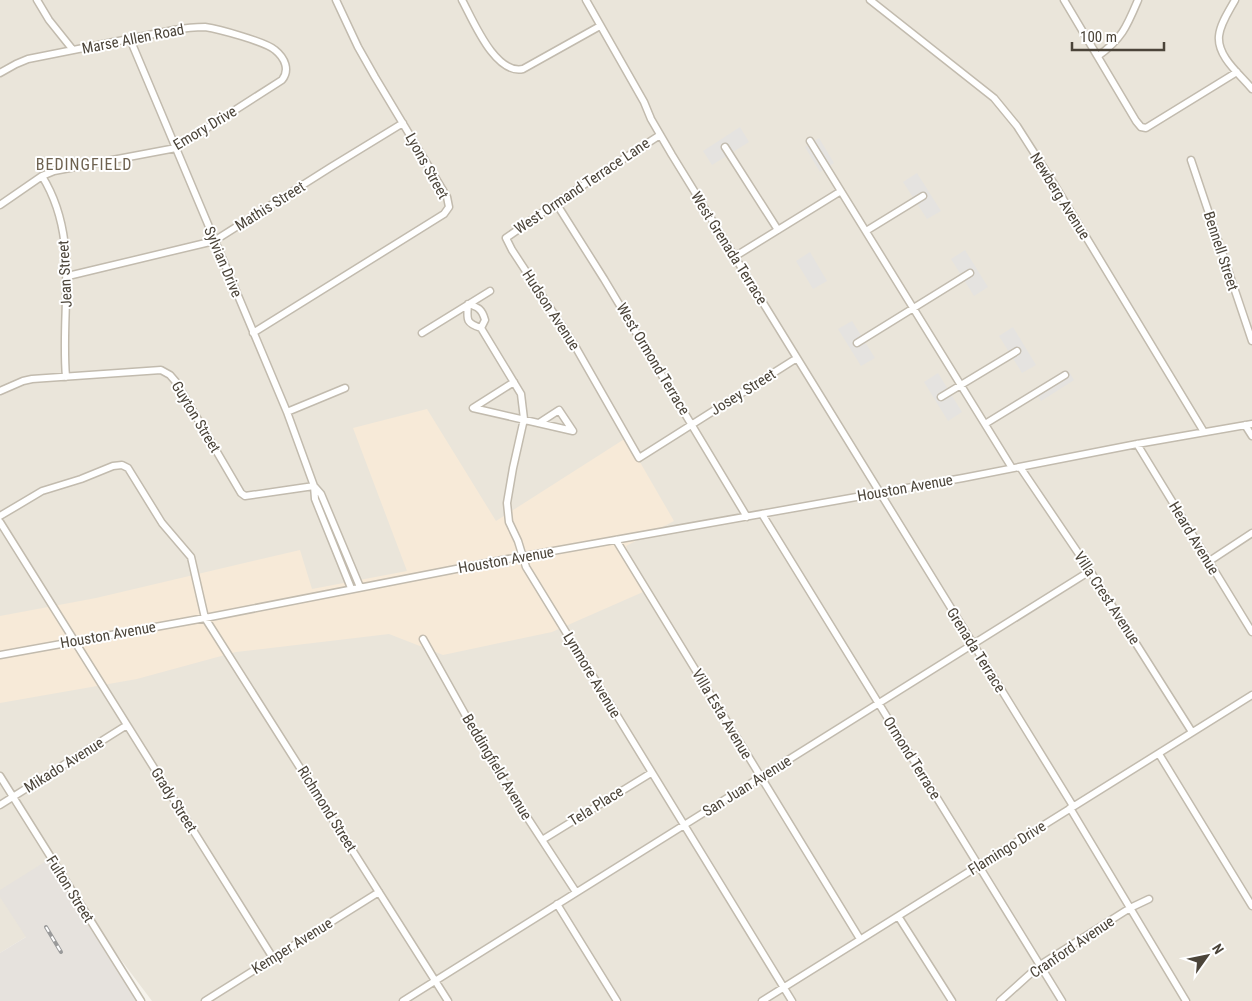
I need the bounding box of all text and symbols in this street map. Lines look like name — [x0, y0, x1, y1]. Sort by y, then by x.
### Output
street label: Marse Allen Road — [80, 20, 186, 58]
scale bar — [1072, 20, 1164, 52]
text: 100 m — [1080, 28, 1117, 46]
street label: Emory Drive — [170, 102, 240, 154]
street label: Lyons Street — [402, 130, 452, 202]
street label: West Ormand Terrace Lane — [511, 134, 653, 238]
street label: Newberg Avenue — [1026, 149, 1094, 243]
district label: BEDINGFIELD — [36, 155, 132, 174]
street label: Mathis Street — [232, 177, 308, 235]
street label: West Grenada Terrace — [687, 188, 771, 308]
street label: Bennell Street — [1200, 209, 1242, 293]
street label: Sylvian Drive — [200, 224, 246, 300]
street label: Jean Street — [54, 240, 76, 308]
street label: Hudson Avenue — [518, 266, 584, 354]
street label: West Ormond Terrace — [612, 300, 694, 418]
street label: Josey Street — [707, 365, 779, 419]
street label: Guyton Street — [168, 378, 224, 456]
street label: Houston Avenue — [856, 471, 954, 505]
street label: Heard Avenue — [1165, 498, 1223, 578]
street label: Houston Avenue — [457, 543, 555, 577]
street label: Villa Crest Avenue — [1070, 548, 1144, 648]
street label: Grenada Terrace — [943, 604, 1009, 696]
street label: Houston Avenue — [59, 618, 157, 652]
street label: Lynmore Avenue — [559, 629, 625, 721]
street label: Villa Esta Avenue — [688, 666, 756, 762]
street label: Beddingfield Avenue — [458, 711, 536, 823]
street label: Ormond Terrace — [879, 713, 945, 803]
street label: Mikado Avenue — [21, 733, 107, 797]
street label: San Juan Avenue — [699, 752, 795, 820]
street label: Richmond Street — [293, 763, 361, 855]
street label: Grady Street — [147, 764, 201, 836]
street label: Tela Place — [565, 782, 627, 830]
street label: Flamingo Drive — [965, 817, 1049, 879]
street label: Fulton Street — [42, 852, 98, 926]
street label: Cranford Avenue — [1026, 912, 1118, 982]
street label: Kemper Avenue — [248, 914, 336, 978]
north arrow — [1182, 931, 1232, 981]
text: N — [1209, 941, 1227, 957]

